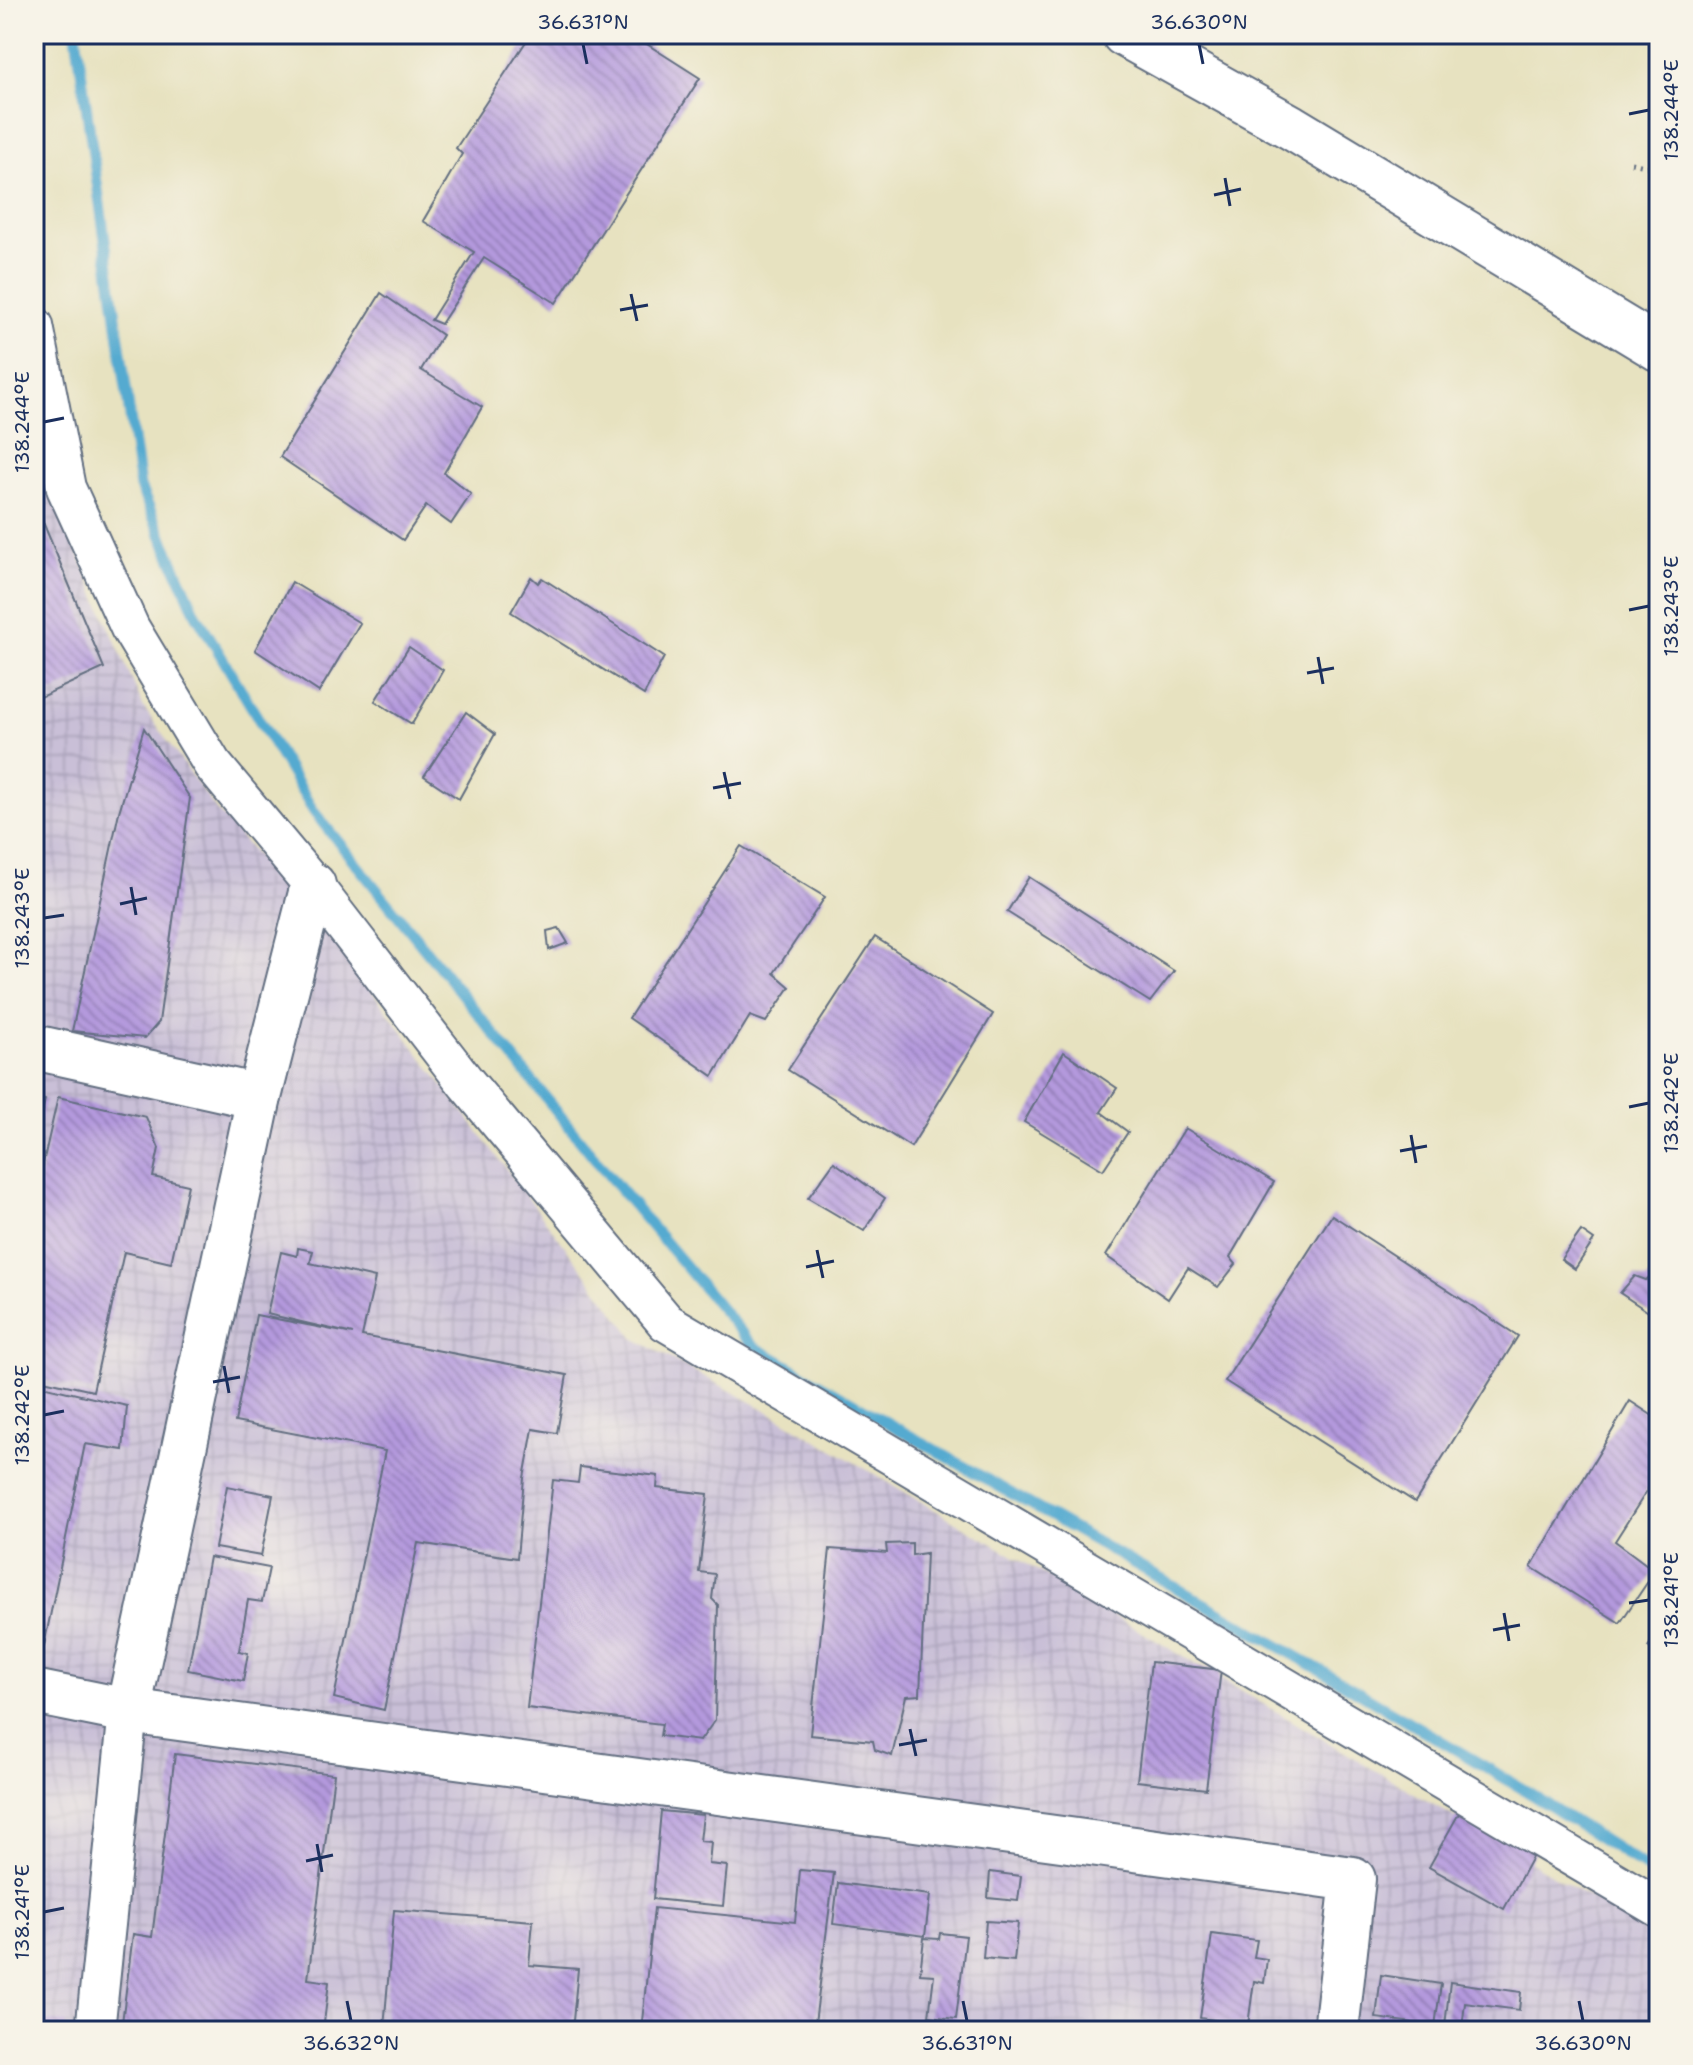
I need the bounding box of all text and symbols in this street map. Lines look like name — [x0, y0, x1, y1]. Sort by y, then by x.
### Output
text: 36.631°N — [537, 9, 629, 35]
text: 36.630°N — [1150, 9, 1248, 35]
text: 138.244°E — [1658, 59, 1684, 161]
text: 138.244°E — [9, 371, 35, 473]
text: 138.243°E — [1658, 555, 1684, 657]
text: 138.243°E — [9, 867, 35, 969]
text: 138.242°E — [1658, 1052, 1684, 1154]
text: 138.242°E — [9, 1364, 35, 1466]
text: 138.241°E — [1658, 1552, 1684, 1648]
text: 138.241°E — [9, 1864, 35, 1960]
text: 36.632°N — [303, 2030, 399, 2056]
text: 36.631°N — [921, 2030, 1013, 2056]
text: 36.630°N — [1534, 2030, 1632, 2056]

